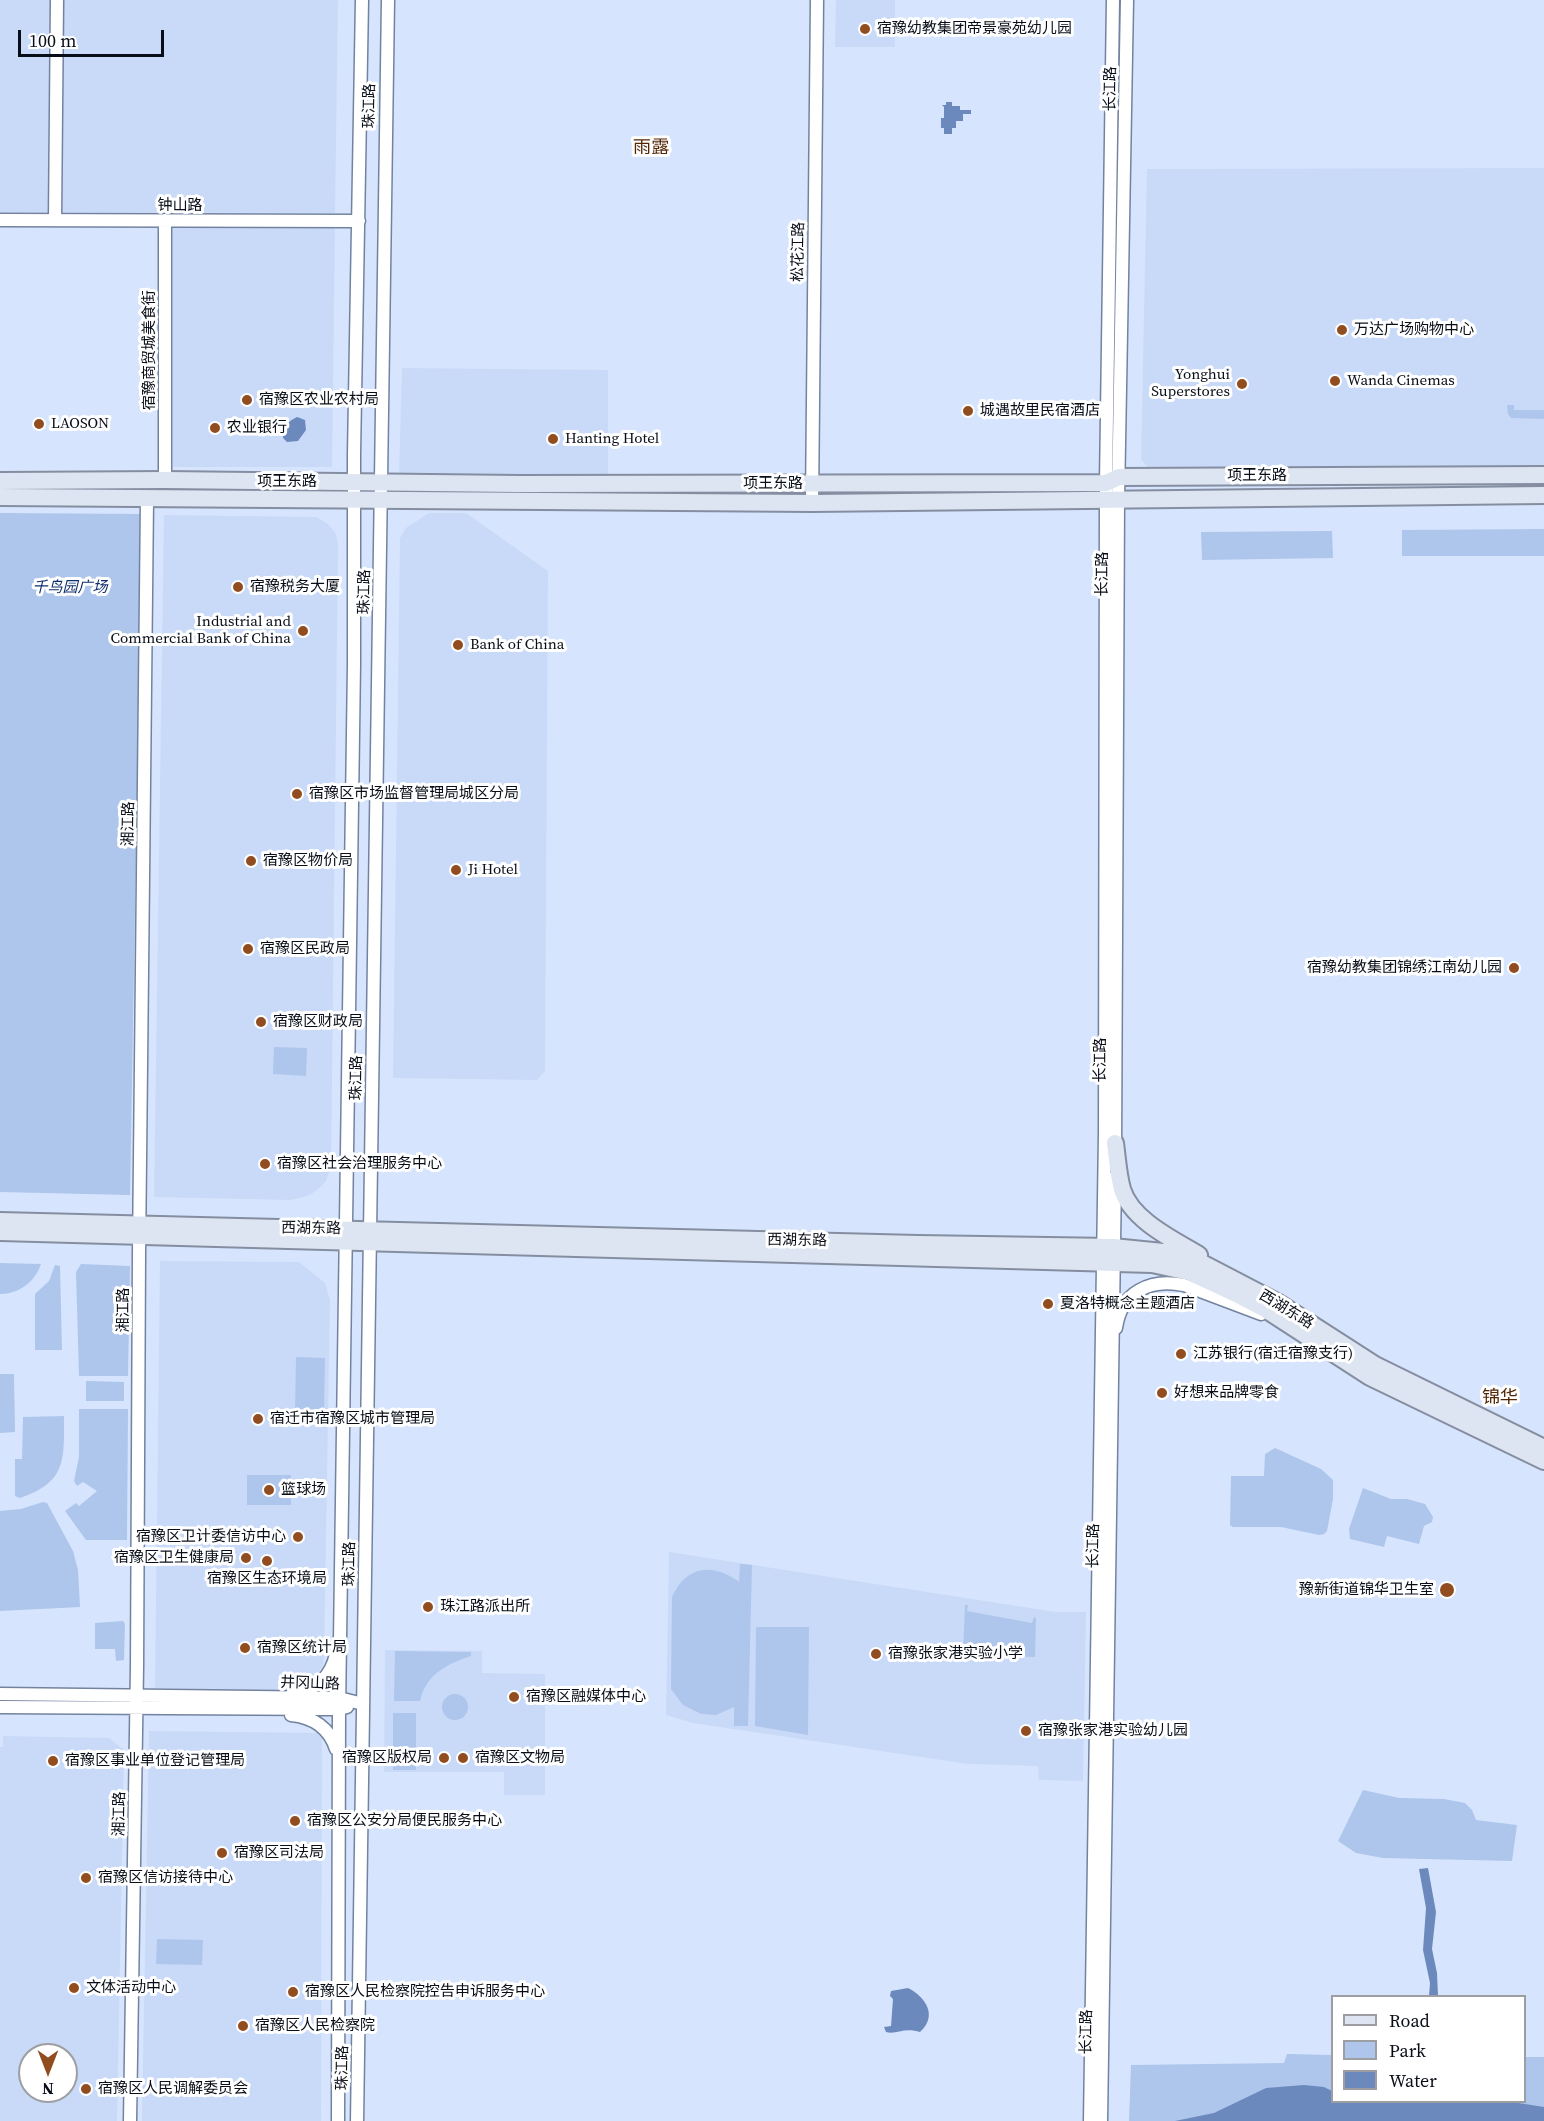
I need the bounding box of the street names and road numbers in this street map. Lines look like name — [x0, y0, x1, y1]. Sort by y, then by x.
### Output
street label: 长江路 — [1102, 66, 1120, 112]
street label: 珠江路 — [361, 83, 379, 129]
street label: 钟山路 — [158, 197, 202, 215]
street label: 松花江路 — [789, 222, 809, 282]
street label: 宿豫商贸城美食街 — [141, 290, 159, 410]
street label: 项王东路 — [1227, 467, 1287, 485]
street label: 项王东路 — [257, 473, 317, 491]
street label: 项王东路 — [743, 475, 803, 493]
street label: 长江路 — [1094, 552, 1112, 596]
street label: 珠江路 — [356, 569, 374, 615]
street label: 湘江路 — [120, 801, 138, 847]
street label: 长江路 — [1092, 1038, 1110, 1082]
street label: 珠江路 — [348, 1055, 366, 1101]
street label: 西湖东路 — [281, 1219, 341, 1239]
street label: 西湖东路 — [767, 1231, 827, 1251]
street label: 西湖东路 — [1256, 1287, 1316, 1333]
street label: 湘江路 — [115, 1288, 133, 1332]
street label: 长江路 — [1085, 1523, 1103, 1569]
street label: 珠江路 — [341, 1541, 359, 1587]
street label: 井冈山路 — [280, 1674, 340, 1694]
street label: 湘江路 — [111, 1791, 129, 1837]
street label: 长江路 — [1078, 2009, 1096, 2055]
street label: 珠江路 — [334, 2045, 352, 2091]

